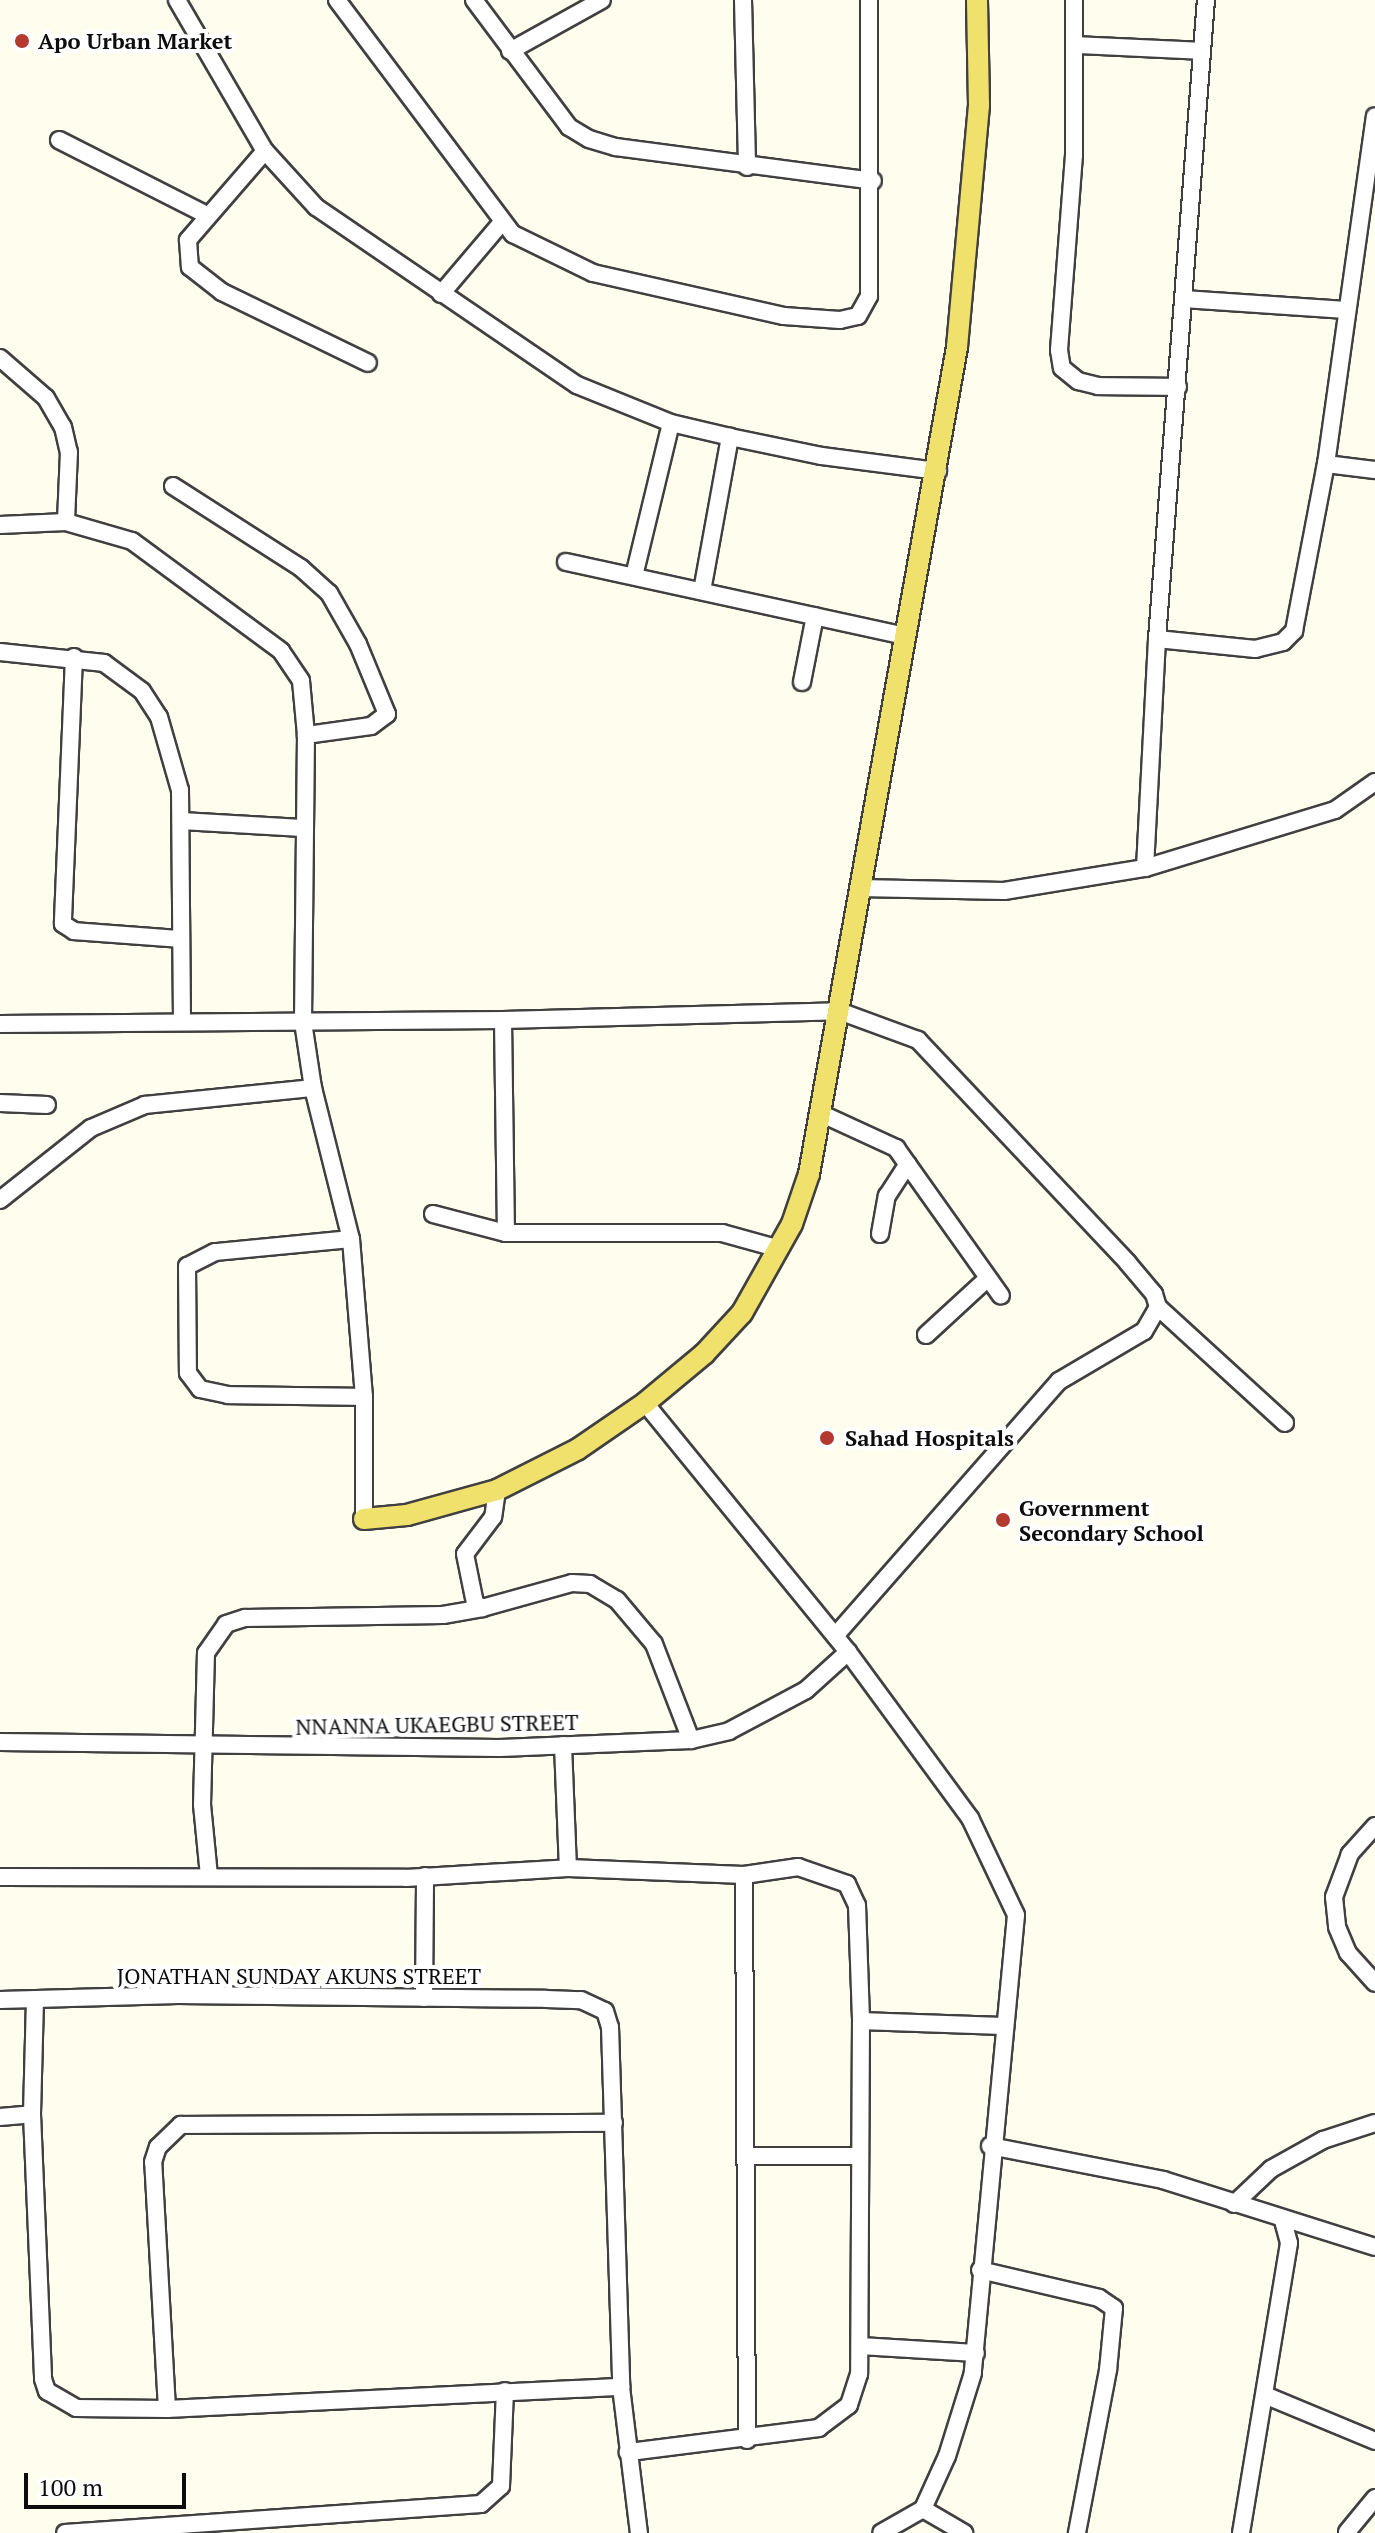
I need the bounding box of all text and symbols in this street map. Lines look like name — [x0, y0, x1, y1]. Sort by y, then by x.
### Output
place label: Apo Urban Market — [38, 28, 232, 54]
marker: Apo Urban Market — [13, 32, 31, 50]
place label: Sahad Hospitals — [845, 1425, 1014, 1451]
marker: Sahad Hospitals — [816, 1427, 838, 1449]
place label: Government Secondary School — [1019, 1494, 1204, 1546]
marker: Government Secondary School — [994, 1511, 1012, 1529]
street label: NNANNA UKAEGBU STREET — [295, 1708, 579, 1740]
street label: JONATHAN SUNDAY AKUNS STREET — [117, 1963, 481, 1989]
scale bar — [28, 2457, 190, 2507]
text: 100 m — [38, 2471, 103, 2503]

